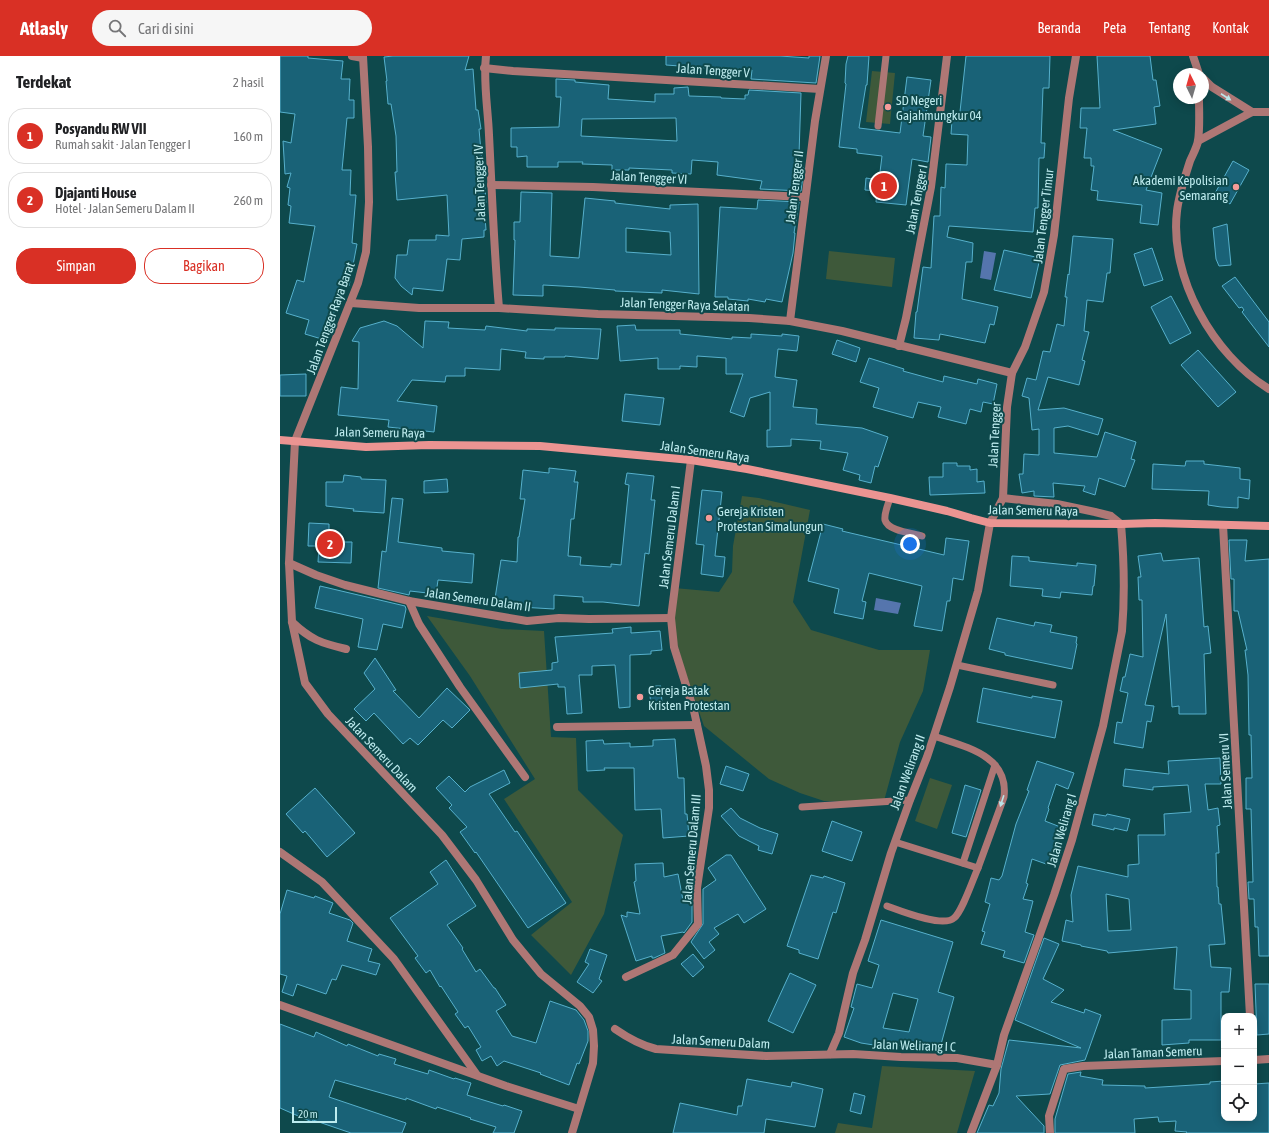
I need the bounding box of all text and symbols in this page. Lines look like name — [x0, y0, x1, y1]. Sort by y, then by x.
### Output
search box — [92, 10, 372, 46]
text: Atlasly — [20, 17, 68, 39]
icon: search — [106, 17, 128, 39]
text: Cari di sini — [138, 20, 194, 37]
text: Beranda — [1038, 20, 1081, 36]
text: Peta — [1103, 20, 1127, 36]
text: Tentang — [1149, 20, 1190, 36]
text: Kontak — [1212, 20, 1249, 36]
street label: Jalan Tengger V — [676, 60, 751, 81]
north arrow — [1173, 68, 1209, 104]
text: Terdekat — [16, 72, 71, 92]
text: 2 hasil — [233, 75, 264, 90]
place label: SD Negeri Gajahmungkur 04 — [896, 93, 982, 123]
one-way arrow — [1221, 93, 1231, 101]
marker: SD Negeri Gajahmungkur 04 — [883, 102, 893, 112]
text: Posyandu RW VII — [55, 120, 147, 137]
text: 1 — [27, 129, 33, 144]
text: 160 m — [234, 129, 263, 144]
text: Rumah sakit · Jalan Tengger I — [55, 137, 191, 152]
street label: Jalan Tengger IV — [471, 144, 488, 222]
street label: Jalan Tengger II — [783, 150, 806, 225]
street label: Jalan Tengger I — [902, 163, 931, 235]
street label: Jalan Tengger VI — [610, 168, 688, 187]
street label: Jalan Tengger Timur — [1030, 168, 1057, 264]
pin: 1 — [871, 171, 897, 201]
place label: Akademi Kepolisian Semarang — [1133, 173, 1228, 203]
marker: Akademi Kepolisian Semarang — [1231, 182, 1241, 192]
text: Djajanti House — [55, 184, 136, 201]
text: 2 — [27, 193, 33, 208]
text: 260 m — [234, 193, 263, 208]
text: Hotel · Jalan Semeru Dalam II — [55, 201, 195, 216]
button: Simpan — [16, 248, 136, 284]
button: Bagikan — [144, 248, 264, 284]
street label: Jalan Tengger Raya Barat — [303, 260, 358, 376]
street label: Jalan Tengger Raya Selatan — [620, 295, 750, 314]
street label: Jalan Tengger — [985, 402, 1004, 468]
street label: Jalan Semeru Raya — [335, 424, 425, 441]
street label: Jalan Semeru Raya — [659, 438, 751, 465]
street label: Jalan Semeru Dalam I — [656, 485, 683, 589]
street label: Jalan Semeru Raya — [988, 502, 1078, 519]
place label: Gereja Kristen Protestan Simalungun — [717, 504, 823, 534]
marker: Gereja Kristen Protestan Simalungun — [704, 513, 714, 523]
pin: 2 — [317, 529, 343, 559]
your location — [900, 534, 920, 554]
street label: Jalan Semeru Dalam II — [424, 585, 532, 614]
place label: Gereja Batak Kristen Protestan — [648, 683, 730, 713]
marker: Gereja Batak Kristen Protestan — [635, 692, 645, 702]
street label: Jalan Semeru Dalam — [343, 713, 421, 795]
street label: Jalan Welirang II — [887, 732, 928, 812]
street label: Jalan Semeru VI — [1216, 733, 1235, 809]
street label: Jalan Welirang I — [1044, 792, 1079, 869]
street label: Jalan Semeru Dalam III — [679, 793, 704, 905]
one-way arrow — [999, 795, 1005, 807]
map controls — [1221, 1013, 1257, 1121]
button: + — [1221, 1013, 1257, 1049]
street label: Jalan Semeru Dalam — [671, 1031, 771, 1052]
street label: Jalan Welirang I C — [872, 1037, 956, 1054]
street label: Jalan Taman Semeru — [1103, 1043, 1203, 1062]
button: − — [1221, 1049, 1257, 1085]
button: locate — [1221, 1085, 1257, 1121]
scale bar — [292, 1105, 337, 1124]
text: 20 m — [298, 1108, 318, 1120]

